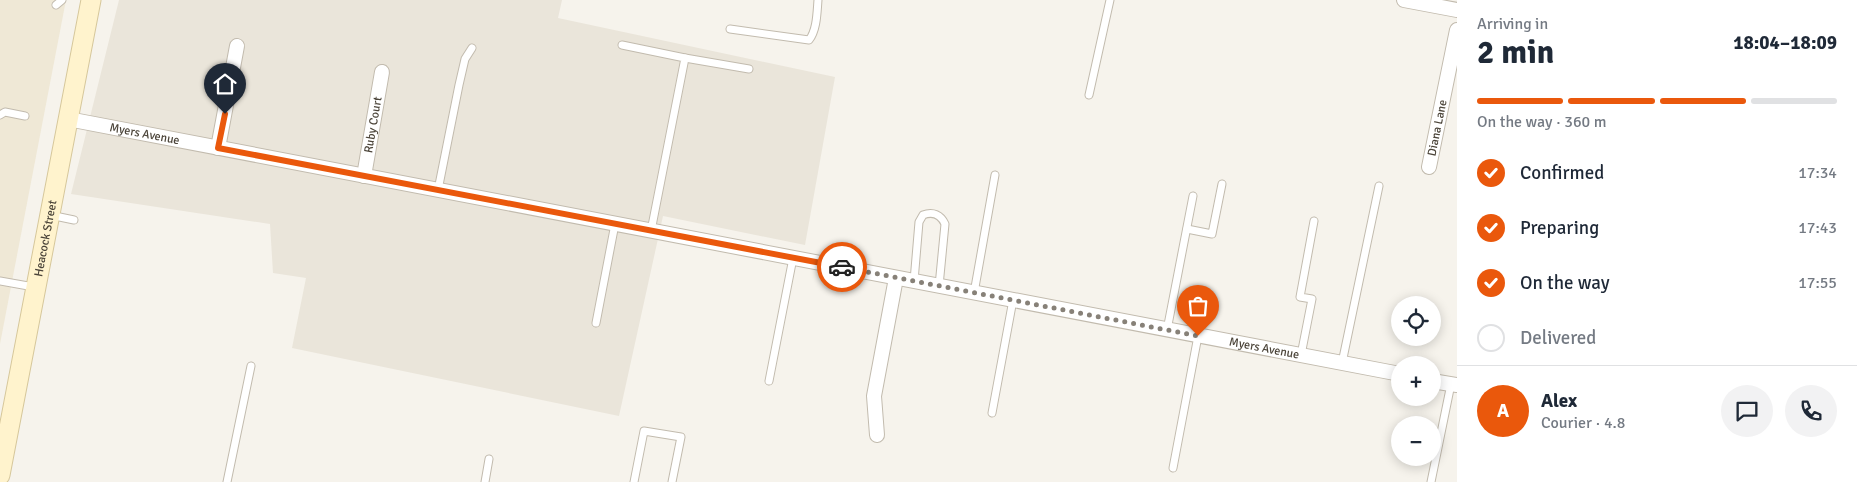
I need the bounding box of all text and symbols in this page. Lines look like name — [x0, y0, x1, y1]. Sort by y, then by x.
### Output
text: Arriving in — [1477, 14, 1548, 34]
text: 18:04–18:09 — [1733, 31, 1837, 55]
text: 2 min — [1477, 33, 1554, 72]
pin — [204, 63, 246, 114]
icon: home — [211, 70, 239, 98]
street label: Ruby Court — [361, 95, 385, 154]
street label: Diana Lane — [1424, 98, 1450, 157]
text: On the way · 360 m — [1477, 112, 1607, 132]
street label: Myers Avenue — [108, 120, 181, 148]
icon: check — [1477, 159, 1505, 187]
text: Confirmed — [1520, 161, 1604, 185]
text: 17:34 — [1798, 163, 1837, 183]
street label: Heacock Street — [31, 199, 60, 278]
icon: check — [1477, 214, 1505, 242]
text: Preparing — [1520, 216, 1599, 240]
text: 17:43 — [1798, 218, 1837, 238]
courier — [817, 242, 867, 292]
icon: car — [828, 253, 856, 281]
icon: check — [1477, 269, 1505, 297]
text: On the way — [1520, 271, 1610, 295]
text: 17:55 — [1798, 273, 1837, 293]
pin — [1177, 285, 1219, 336]
icon: bag — [1184, 292, 1212, 320]
map controls — [1391, 296, 1441, 466]
button: locate — [1391, 296, 1441, 346]
text: Delivered — [1520, 326, 1596, 350]
street label: Myers Avenue — [1228, 334, 1301, 362]
button: + — [1391, 356, 1441, 406]
button: chat — [1721, 385, 1773, 437]
button: phone — [1785, 385, 1837, 437]
text: Alex — [1541, 389, 1577, 413]
text: A — [1497, 399, 1509, 423]
text: Courier · 4.8 — [1541, 413, 1625, 433]
button: − — [1391, 416, 1441, 466]

